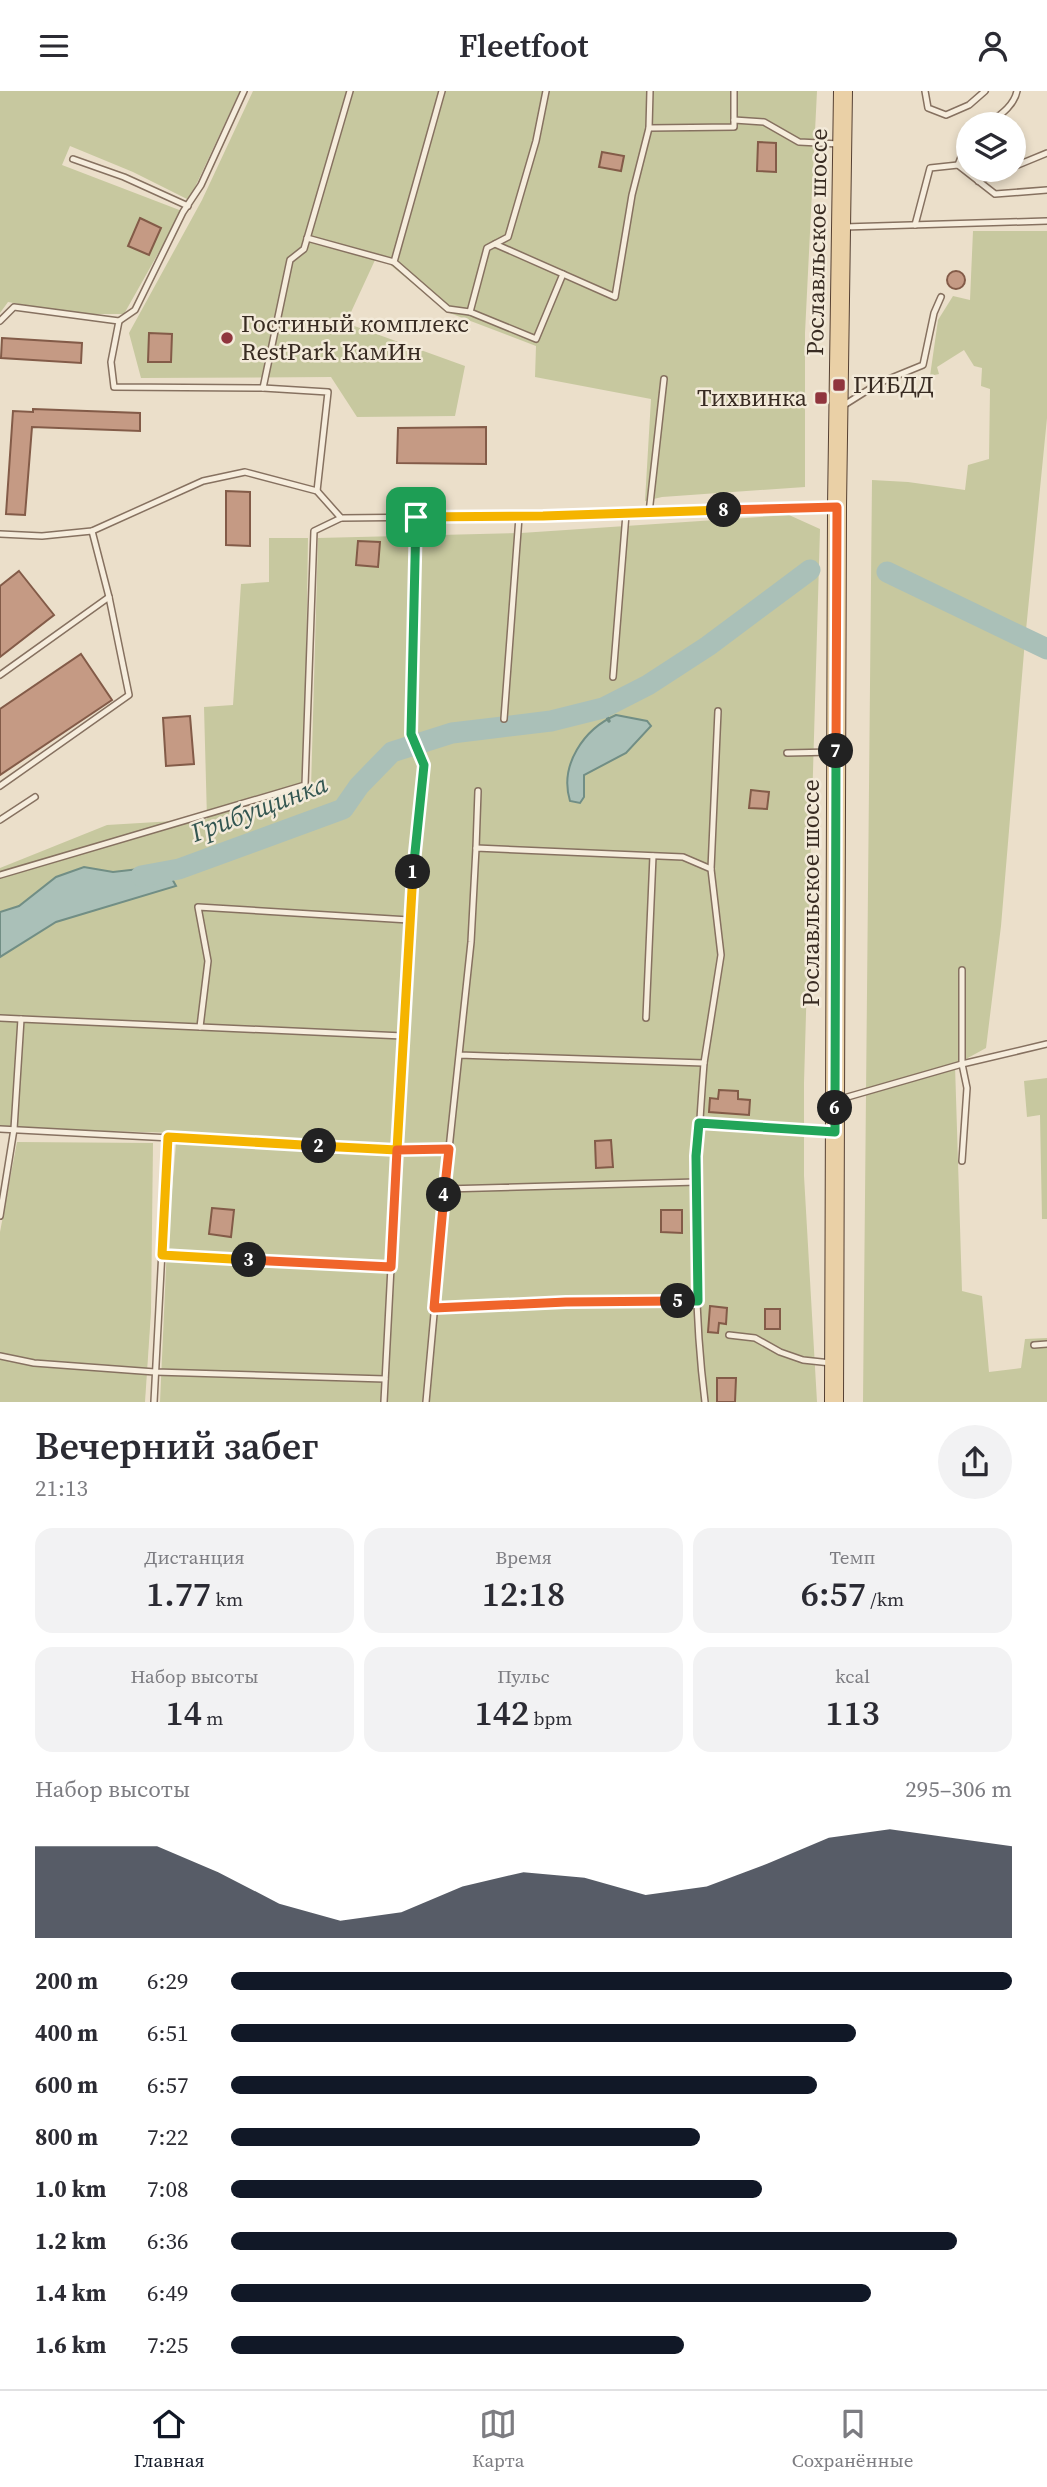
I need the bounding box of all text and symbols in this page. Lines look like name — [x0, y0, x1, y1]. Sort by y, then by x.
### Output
text: Fleetfoot — [459, 24, 588, 68]
icon: menu — [35, 27, 73, 65]
icon: person — [974, 27, 1012, 65]
map controls — [956, 112, 1026, 182]
button: layers — [956, 112, 1026, 182]
street label: Рославльское шоссе — [798, 128, 835, 356]
place label: Гостиный комплекс RestPark КамИн — [241, 307, 469, 368]
marker: Гостиный комплекс RestPark КамИн — [219, 330, 235, 346]
place label: ГИБДД — [853, 368, 934, 401]
marker: ГИБДД — [831, 377, 847, 393]
place label: Тихвинка — [697, 381, 808, 414]
marker: Тихвинка — [813, 390, 829, 406]
pin — [386, 487, 446, 547]
pin: 8 — [706, 493, 742, 527]
text: 8 — [718, 496, 729, 522]
icon: arrive — [397, 498, 435, 536]
pin: 7 — [818, 733, 854, 769]
text: 7 — [830, 737, 841, 763]
water label: Грибущинка — [184, 765, 333, 851]
street label: Рославльское шоссе — [794, 779, 827, 1007]
pin: 1 — [396, 855, 430, 889]
text: 1 — [407, 858, 418, 884]
pin: 6 — [818, 1091, 852, 1125]
text: 6 — [829, 1094, 840, 1120]
pin: 2 — [302, 1129, 336, 1163]
text: 2 — [313, 1132, 324, 1158]
pin: 4 — [426, 1177, 462, 1213]
text: 4 — [438, 1181, 449, 1207]
pin: 3 — [232, 1243, 266, 1277]
text: 3 — [243, 1246, 254, 1272]
pin: 5 — [660, 1283, 696, 1319]
text: 5 — [672, 1287, 683, 1313]
text: Вечерний забег — [35, 1420, 319, 1472]
button: share — [938, 1425, 1012, 1499]
text: 21:13 — [35, 1472, 88, 1504]
text: Дистанция — [144, 1544, 245, 1570]
text: Время — [495, 1544, 552, 1570]
text: Темп — [830, 1544, 875, 1570]
text: 1.77 — [146, 1570, 211, 1618]
text: 12:18 — [482, 1570, 565, 1618]
text: 6:57 — [801, 1570, 866, 1618]
text: km — [211, 1586, 243, 1612]
text: /km — [866, 1586, 904, 1612]
text: Набор высоты — [130, 1663, 259, 1689]
text: Пульс — [497, 1663, 550, 1689]
text: kcal — [835, 1663, 870, 1689]
text: 14 — [166, 1689, 202, 1737]
text: 142 — [474, 1689, 529, 1737]
text: 113 — [825, 1689, 880, 1737]
text: m — [202, 1705, 223, 1731]
text: bpm — [529, 1705, 573, 1731]
text: Набор высоты — [35, 1773, 190, 1805]
text: 295–306 m — [905, 1773, 1012, 1805]
text: 200 m — [35, 1965, 98, 1997]
text: 6:29 — [147, 1965, 188, 1997]
text: 400 m — [35, 2017, 98, 2049]
text: 6:51 — [147, 2017, 188, 2049]
text: 600 m — [35, 2069, 98, 2101]
text: 6:57 — [147, 2069, 188, 2101]
text: 800 m — [35, 2121, 98, 2153]
text: 7:22 — [147, 2121, 188, 2153]
text: 1.0 km — [35, 2173, 106, 2205]
text: 7:08 — [147, 2173, 188, 2205]
text: 1.2 km — [35, 2225, 106, 2257]
text: 6:36 — [147, 2225, 188, 2257]
text: 1.4 km — [35, 2277, 106, 2309]
text: 6:49 — [147, 2277, 188, 2309]
text: 1.6 km — [35, 2329, 106, 2361]
text: 7:25 — [147, 2329, 188, 2361]
tab: Главная — [134, 2405, 205, 2473]
tab: Карта — [472, 2405, 524, 2473]
tab: Сохранённые — [792, 2405, 913, 2473]

